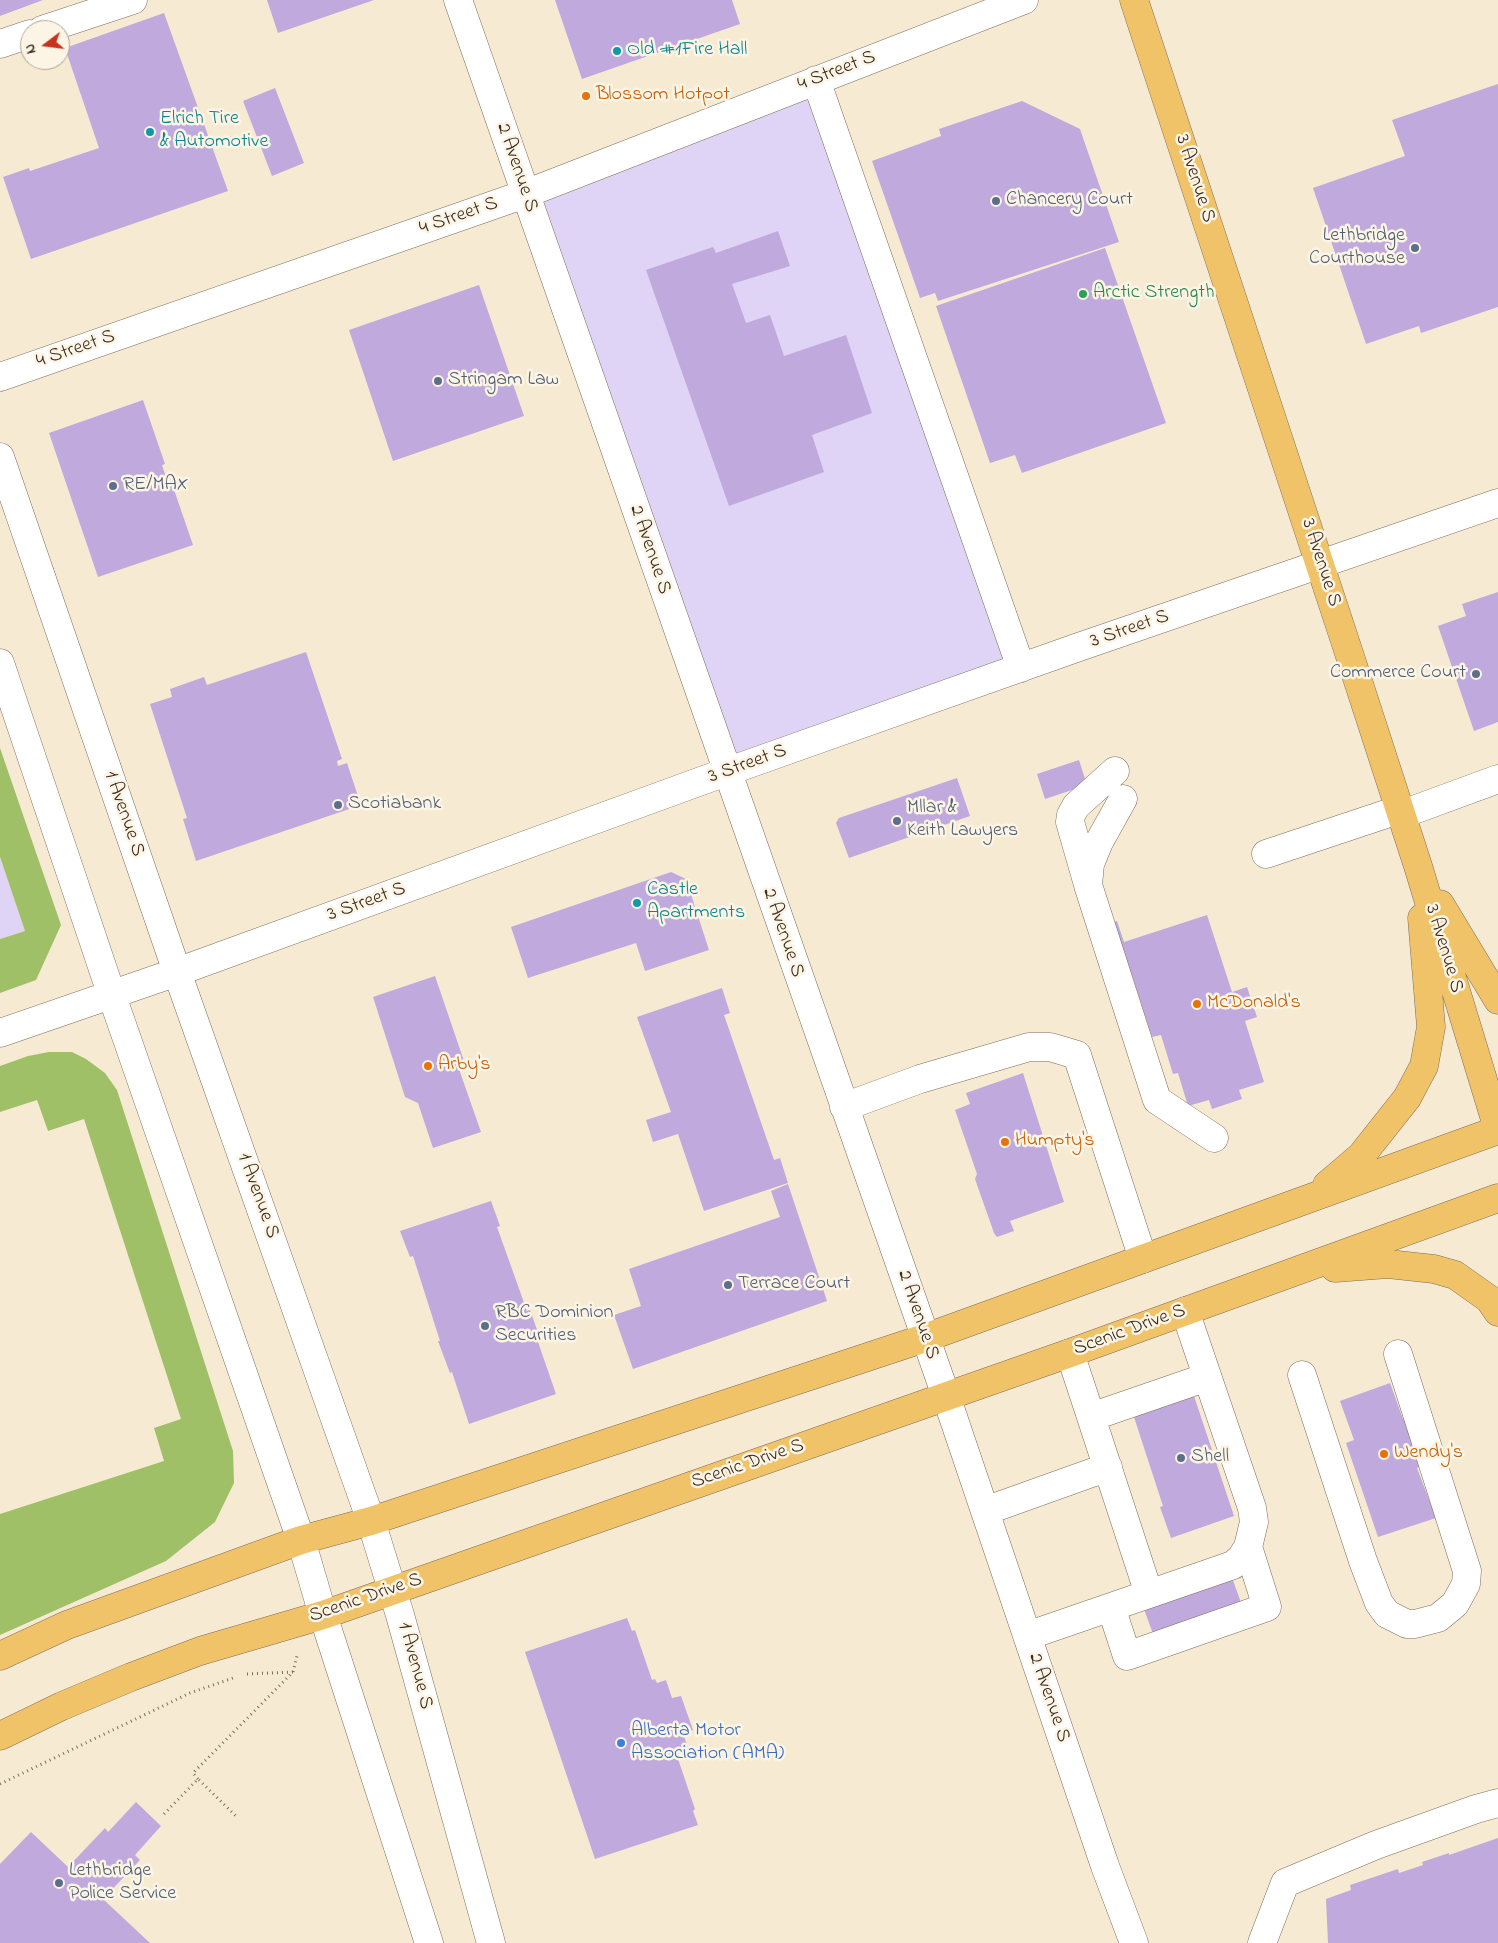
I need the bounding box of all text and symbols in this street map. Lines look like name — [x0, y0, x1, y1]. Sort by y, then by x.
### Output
north arrow — [20, 20, 70, 70]
place label: Old #1Fire Hall — [627, 39, 747, 63]
text: N — [20, 41, 42, 56]
marker: Old #1Fire Hall — [611, 45, 623, 57]
street label: 4 Street S — [795, 46, 879, 98]
place label: Blossom Hotpot — [596, 84, 730, 108]
marker: Blossom Hotpot — [580, 90, 592, 102]
place label: Elrich Tire & Automotive — [160, 108, 268, 155]
street label: 2 Avenue S — [490, 120, 542, 216]
marker: Elrich Tire & Automotive — [144, 126, 156, 138]
street label: 3 Avenue S — [1169, 132, 1219, 226]
place label: Chancery Court — [1006, 189, 1133, 213]
street label: 4 Street S — [417, 192, 501, 242]
marker: Chancery Court — [990, 195, 1002, 207]
place label: Lethbridge Courthouse — [1309, 225, 1405, 272]
marker: Lethbridge Courthouse — [1409, 242, 1421, 254]
place label: Arctic Strength — [1093, 282, 1214, 306]
marker: Arctic Strength — [1077, 288, 1089, 300]
street label: 4 Street S — [34, 325, 118, 375]
place label: Stringam Law — [448, 369, 559, 393]
marker: Stringam Law — [432, 375, 444, 387]
place label: RE/MAX — [123, 474, 188, 498]
marker: RE/MAX — [107, 480, 119, 492]
street label: 2 Avenue S — [623, 502, 675, 598]
street label: 3 Avenue S — [1295, 516, 1345, 610]
street label: 3 Street S — [1088, 605, 1172, 655]
place label: Commerce Court — [1330, 662, 1466, 686]
marker: Commerce Court — [1470, 668, 1482, 680]
street label: 3 Street S — [706, 740, 790, 790]
street label: 1 Avenue S — [97, 768, 149, 860]
place label: Scotiabank — [348, 793, 441, 817]
place label: Mllar & Keith Lawyers — [907, 797, 1018, 844]
marker: Scotiabank — [332, 799, 344, 811]
marker: Mllar & Keith Lawyers — [891, 815, 903, 827]
street label: 3 Street S — [325, 878, 409, 928]
place label: Castle Apartments — [647, 879, 745, 926]
street label: 2 Avenue S — [756, 885, 808, 981]
marker: Castle Apartments — [631, 897, 643, 909]
street label: 3 Avenue S — [1418, 902, 1468, 996]
place label: McDonald's — [1207, 992, 1301, 1016]
marker: McDonald's — [1191, 998, 1203, 1010]
place label: Arby's — [438, 1054, 490, 1078]
marker: Arby's — [422, 1060, 434, 1072]
place label: Humpty's — [1015, 1130, 1094, 1154]
marker: Humpty's — [999, 1136, 1011, 1148]
street label: 1 Avenue S — [231, 1150, 283, 1242]
street label: 2 Avenue S — [891, 1267, 943, 1363]
place label: Terrace Court — [738, 1273, 850, 1297]
marker: Terrace Court — [722, 1279, 734, 1291]
street label: Scenic Drive S — [1071, 1300, 1189, 1362]
place label: RBC Dominion Securities — [495, 1302, 613, 1349]
marker: RBC Dominion Securities — [479, 1320, 491, 1332]
street label: Scenic Drive S — [688, 1435, 808, 1495]
place label: Wendy's — [1394, 1442, 1463, 1466]
place label: Shell — [1191, 1446, 1229, 1470]
marker: Wendy's — [1378, 1448, 1390, 1460]
marker: Shell — [1175, 1452, 1187, 1464]
street label: Scenic Drive S — [306, 1569, 426, 1629]
street label: 1 Avenue S — [391, 1620, 437, 1712]
street label: 2 Avenue S — [1022, 1650, 1074, 1746]
place label: Alberta Motor Association (AMA) — [631, 1720, 784, 1767]
marker: Alberta Motor Association (AMA) — [615, 1737, 627, 1749]
place label: Lethbridge Police Service — [69, 1860, 176, 1907]
marker: Lethbridge Police Service — [53, 1877, 65, 1889]

